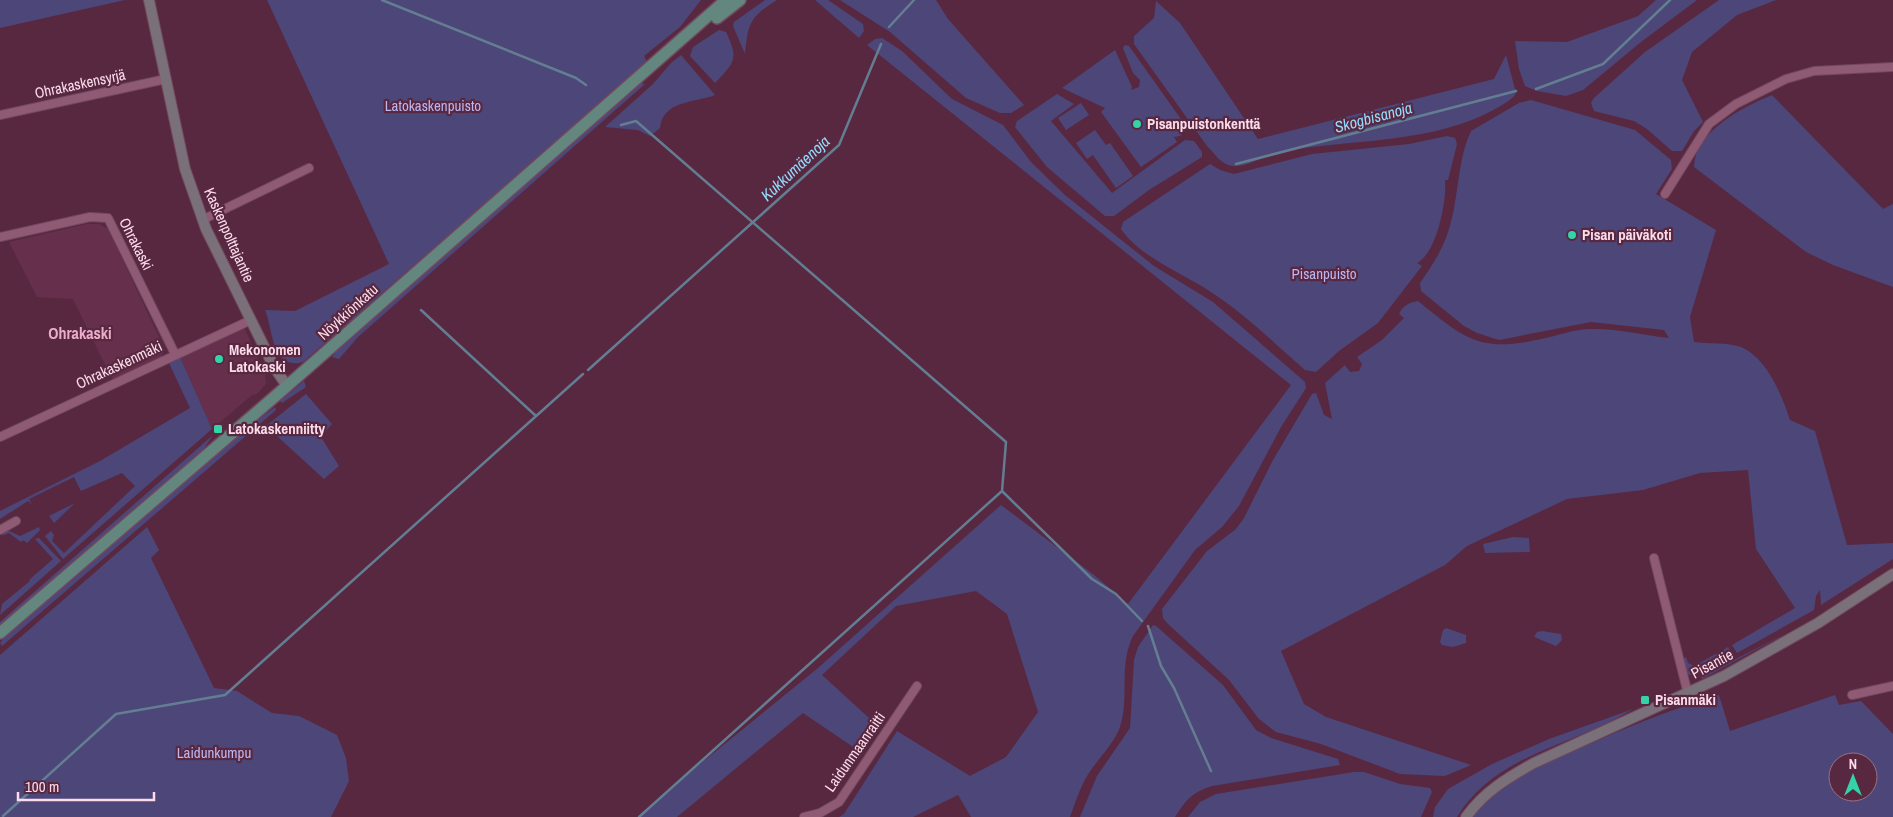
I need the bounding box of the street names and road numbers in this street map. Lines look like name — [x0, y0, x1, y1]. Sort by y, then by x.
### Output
street label: Ohrakaskensyrjä — [33, 64, 127, 103]
street label: Kaskenpolttajantie — [199, 184, 260, 285]
street label: Ohrakaski — [114, 214, 159, 274]
street label: Nöykkiönkatu — [313, 279, 382, 344]
street label: Ohrakaskenmäki — [72, 335, 165, 394]
street label: Pisantie — [1687, 644, 1737, 683]
street label: Laidunmaanraitti — [819, 708, 890, 796]

